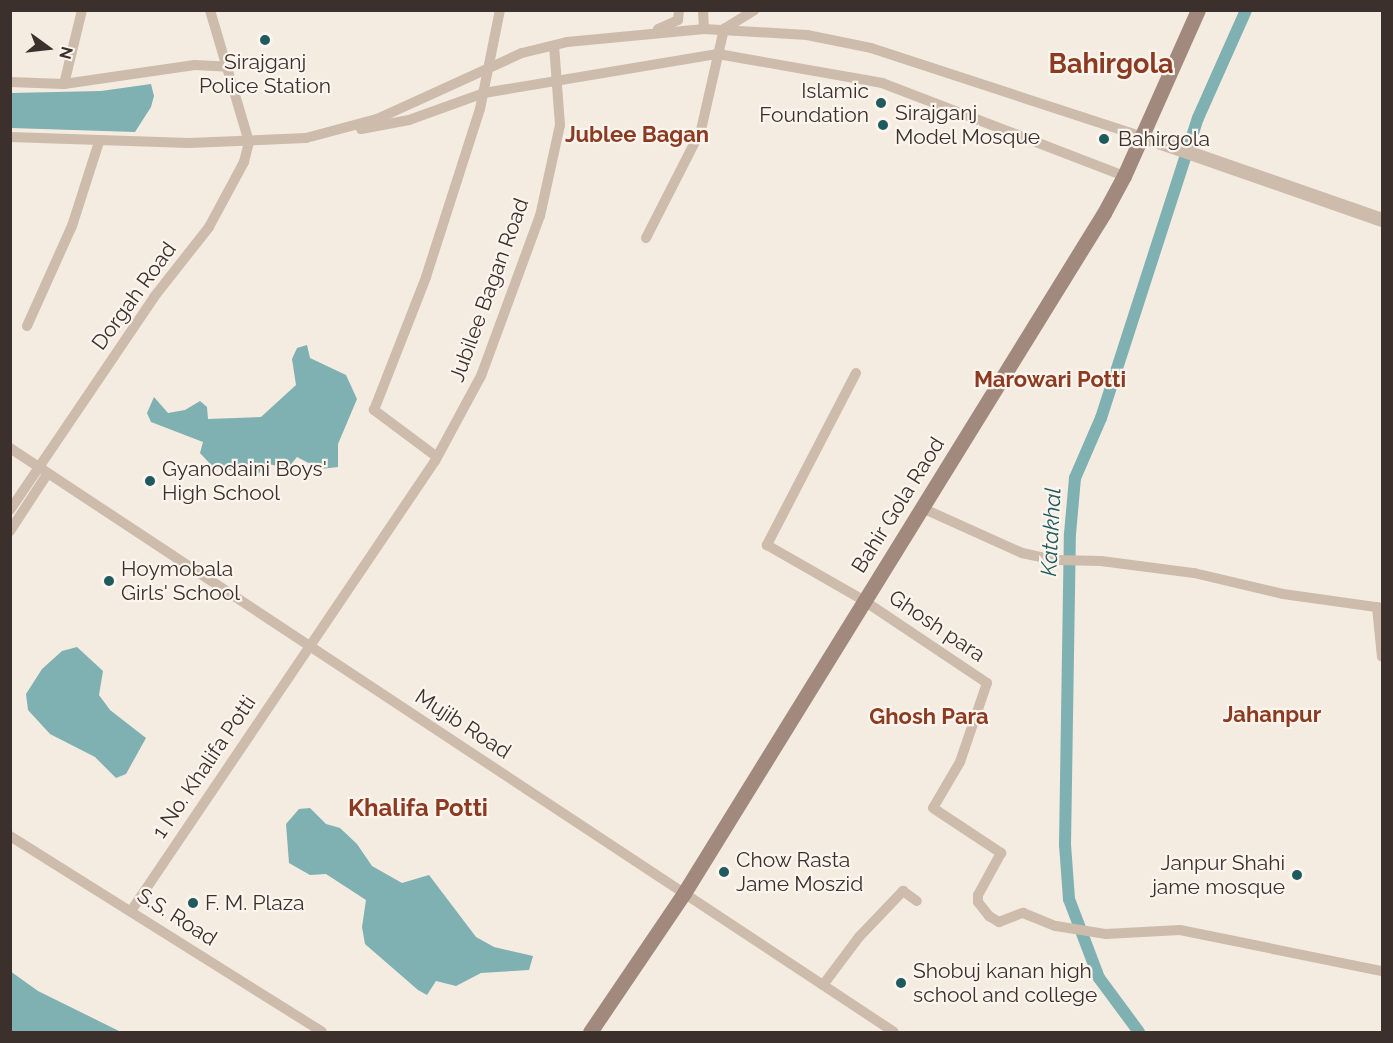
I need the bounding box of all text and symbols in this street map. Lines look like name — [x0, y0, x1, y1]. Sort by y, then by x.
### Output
north arrow — [18, 18, 78, 78]
marker: Sirajganj Police Station — [258, 33, 272, 47]
text: N — [55, 44, 77, 61]
district label: Bahirgola — [1049, 48, 1173, 80]
place label: Sirajganj Police Station — [199, 49, 331, 99]
place label: Islamic Foundation — [759, 78, 869, 128]
marker: Islamic Foundation — [874, 96, 888, 110]
place label: Sirajganj Model Mosque — [895, 100, 1041, 150]
marker: Sirajganj Model Mosque — [876, 118, 890, 132]
district label: Jublee Bagan — [565, 122, 709, 148]
place label: Bahirgola — [1118, 126, 1210, 152]
marker: Bahirgola — [1095, 130, 1113, 148]
street label: Jubilee Bagan Road — [444, 195, 534, 385]
street label: Dorgah Road — [86, 237, 182, 355]
district label: Marowari Potti — [974, 367, 1126, 393]
street label: Bahir Gola Raod — [846, 432, 950, 578]
place label: Gyanodaini Boys' High School — [162, 456, 327, 506]
marker: Gyanodaini Boys' High School — [143, 474, 157, 488]
water label: Katakhal — [1035, 487, 1067, 577]
place label: Hoymobala Girls' School — [121, 556, 241, 606]
marker: Hoymobala Girls' School — [102, 574, 116, 588]
street label: Ghosh para — [884, 585, 990, 667]
street label: Mujib Road — [410, 684, 516, 764]
street label: 1 No. Khalifa Potti — [147, 691, 261, 843]
district label: Jahanpur — [1223, 702, 1321, 728]
district label: Ghosh Para — [869, 704, 989, 730]
district label: Khalifa Potti — [348, 794, 488, 822]
place label: Chow Rasta Jame Moszid — [736, 847, 863, 897]
place label: Janpur Shahi jame mosque — [1152, 850, 1285, 900]
marker: Chow Rasta Jame Moszid — [717, 865, 731, 879]
marker: Janpur Shahi jame mosque — [1290, 868, 1304, 882]
street label: S.S. Road — [133, 883, 221, 951]
place label: F. M. Plaza — [205, 890, 305, 916]
marker: F. M. Plaza — [186, 896, 200, 910]
place label: Shobuj kanan high school and college — [913, 958, 1098, 1008]
marker: Shobuj kanan high school and college — [894, 976, 908, 990]

